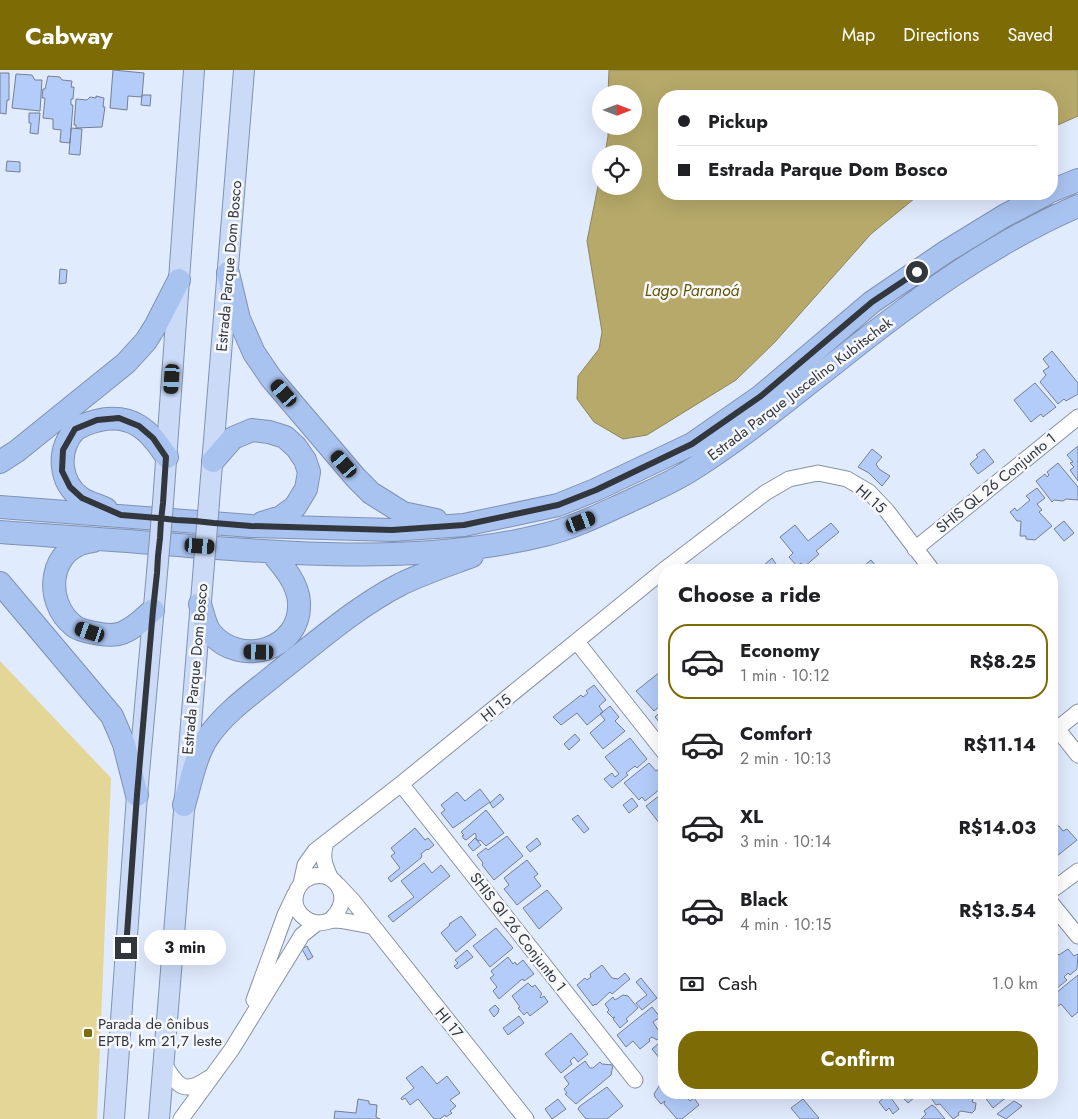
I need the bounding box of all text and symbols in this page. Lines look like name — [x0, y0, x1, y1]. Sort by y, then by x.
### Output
text: Cabway — [25, 18, 113, 53]
text: Map — [842, 22, 875, 48]
text: Directions — [903, 22, 979, 48]
text: Saved — [1007, 22, 1053, 48]
north arrow — [592, 85, 642, 135]
map controls — [592, 85, 642, 195]
text: Pickup — [708, 108, 768, 135]
button: locate — [592, 145, 642, 195]
text: Estrada Parque Dom Bosco — [708, 156, 948, 183]
street label: Estrada Parque Dom Bosco — [211, 180, 247, 352]
route start — [906, 261, 928, 283]
water label: Lago Paranoá — [645, 279, 739, 302]
street label: Estrada Parque Juscelino Kubitschek — [703, 312, 897, 466]
car — [163, 364, 180, 394]
car — [268, 377, 299, 409]
street label: SHIS QL 26 Conjunto 1 — [931, 428, 1061, 538]
car — [328, 448, 359, 480]
street label: HI 15 — [851, 480, 891, 518]
car — [564, 510, 597, 534]
car — [184, 537, 215, 555]
text: Choose a ride — [678, 578, 821, 610]
street label: Estrada Parque Dom Bosco — [177, 583, 213, 755]
car — [73, 620, 106, 644]
text: Economy — [740, 637, 820, 664]
icon: car — [680, 639, 725, 684]
car — [243, 644, 274, 660]
text: R$8.25 — [969, 648, 1036, 675]
text: 1 min · 10:12 — [740, 664, 829, 687]
street label: HI 15 — [476, 689, 516, 727]
text: Comfort — [740, 720, 812, 747]
icon: car — [680, 722, 725, 767]
text: R$11.14 — [963, 731, 1036, 758]
text: 2 min · 10:13 — [740, 747, 831, 770]
text: XL — [740, 803, 763, 830]
icon: car — [680, 805, 725, 850]
text: R$14.03 — [958, 814, 1036, 841]
text: 3 min · 10:14 — [740, 830, 831, 853]
street label: SHIS QI 26 Conjunto 1 — [464, 868, 572, 996]
text: Black — [740, 886, 788, 913]
icon: car — [680, 888, 725, 933]
text: R$13.54 — [959, 897, 1036, 924]
text: 4 min · 10:15 — [740, 913, 831, 936]
callout: 3 min — [144, 930, 226, 966]
text: 3 min — [164, 936, 206, 959]
route end — [115, 937, 137, 959]
icon: cash — [678, 970, 706, 998]
text: Cash — [718, 970, 758, 997]
text: 1.0 km — [992, 972, 1038, 995]
street label: HI 17 — [430, 1003, 468, 1043]
place label: Parada de ônibus EPTB, km 21,7 leste — [98, 1013, 222, 1052]
marker: Parada de ônibus EPTB, km 21,7 leste — [82, 1027, 94, 1039]
button: Confirm — [678, 1031, 1038, 1089]

